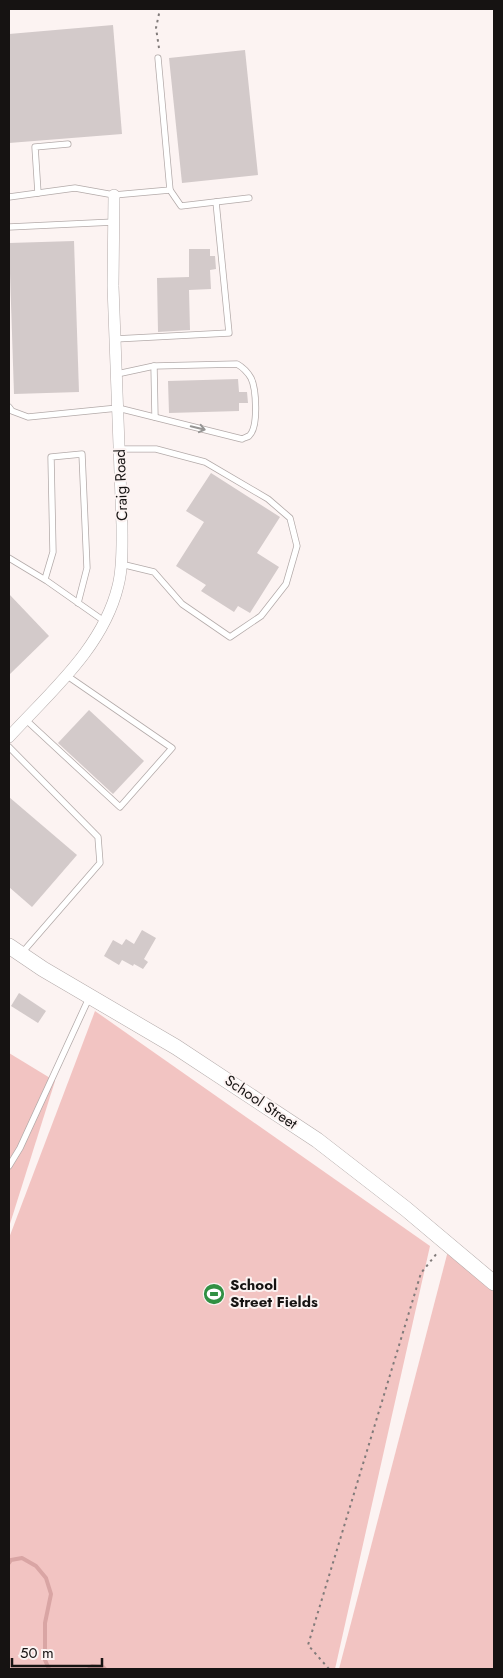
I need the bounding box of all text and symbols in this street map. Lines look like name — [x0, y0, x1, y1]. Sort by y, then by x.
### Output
one-way arrow — [190, 424, 206, 433]
street label: Craig Road — [109, 449, 133, 521]
street label: School Street — [220, 1070, 302, 1135]
place label: School Street Fields — [230, 1274, 318, 1313]
sports icon: School Street Fields — [202, 1282, 226, 1306]
scale bar — [12, 1636, 102, 1668]
text: 50 m — [20, 1642, 54, 1664]

